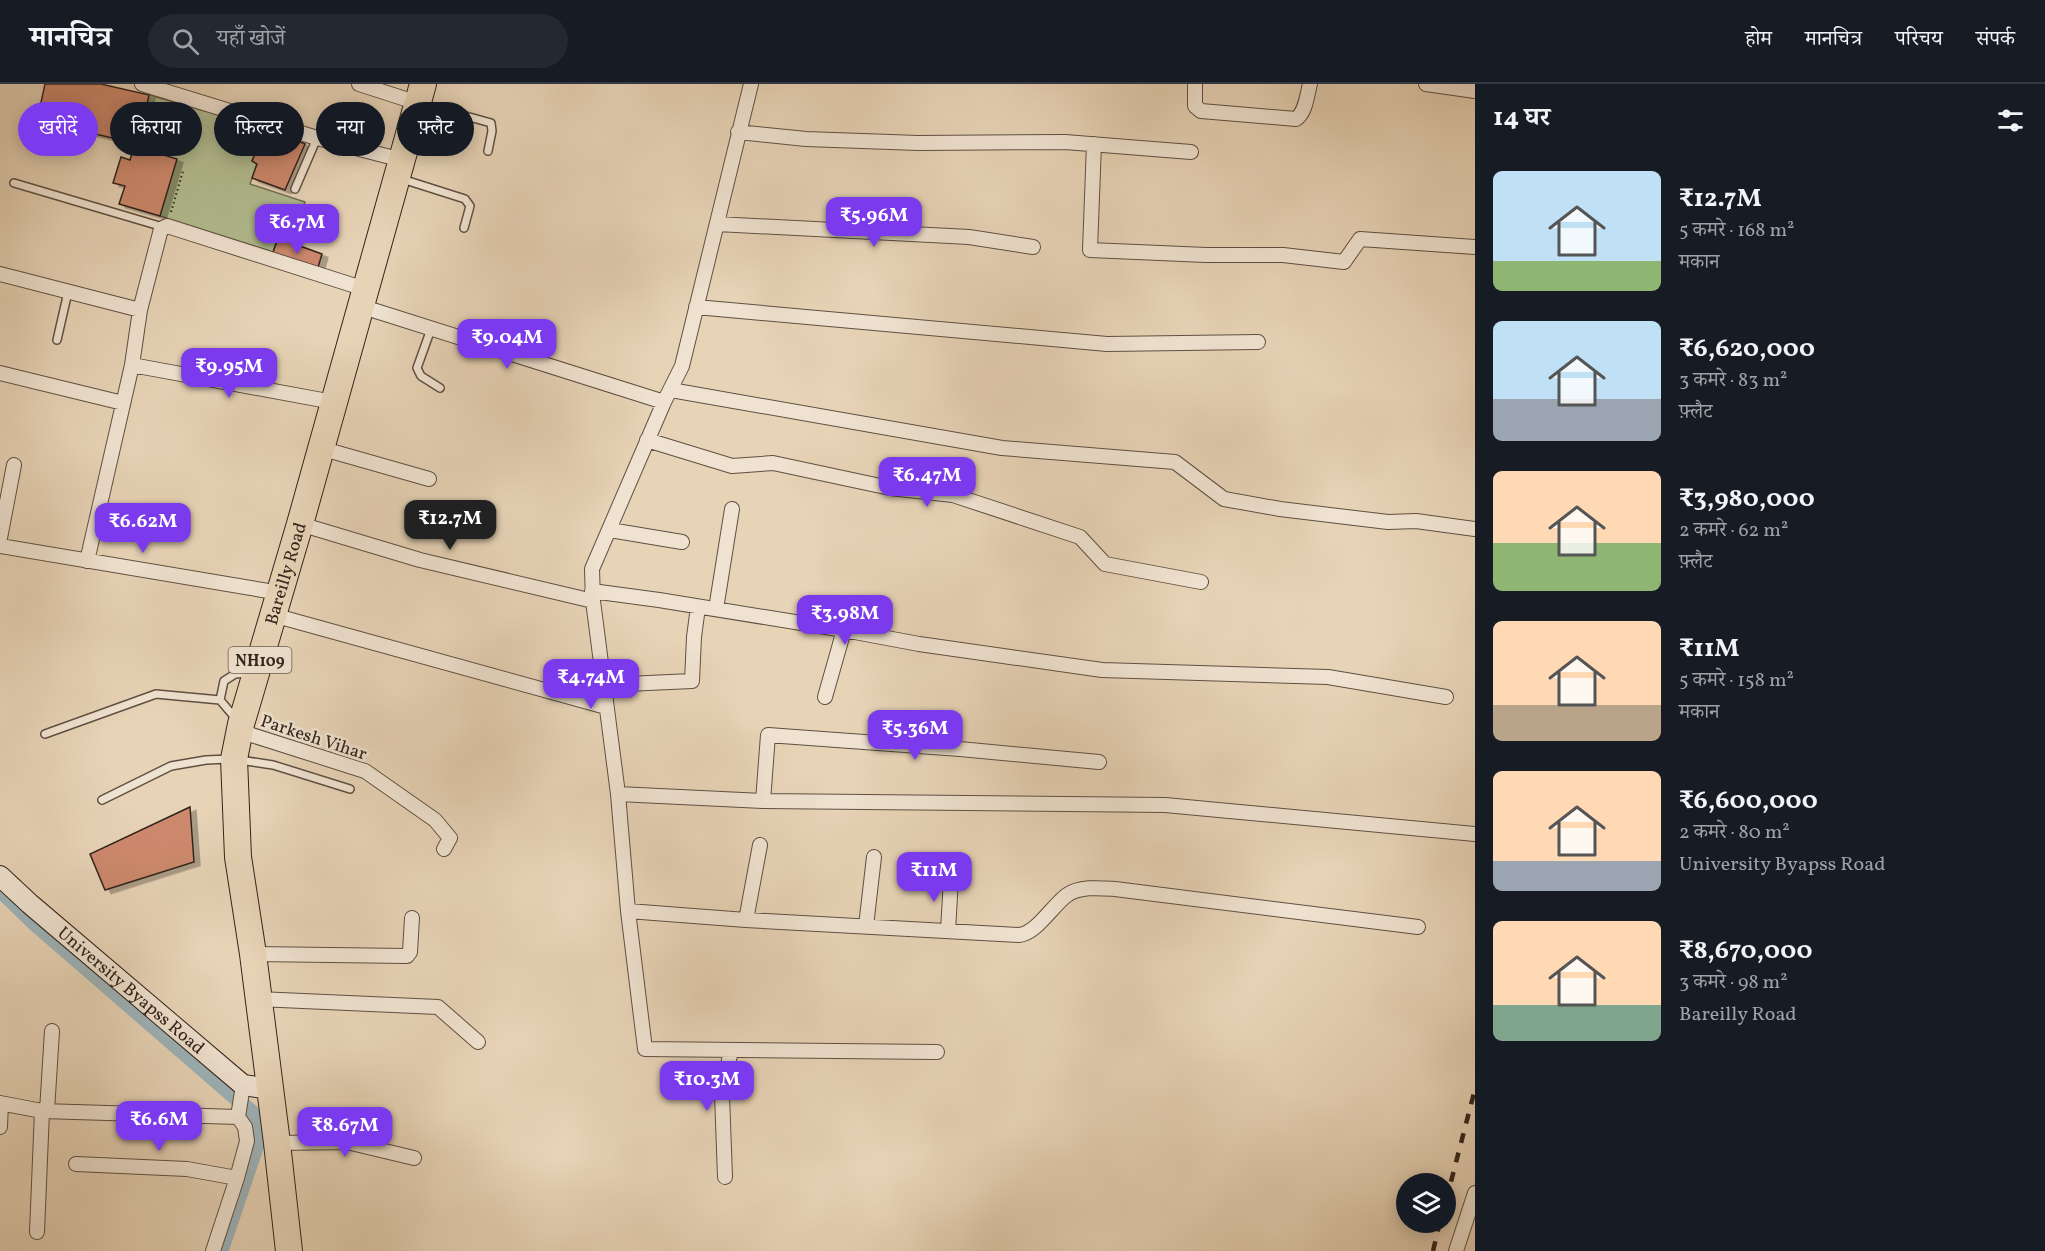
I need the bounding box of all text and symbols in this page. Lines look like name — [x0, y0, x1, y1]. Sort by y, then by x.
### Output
search box — [148, 14, 568, 68]
text: मानचित्र — [30, 19, 112, 58]
text: यहाँ खोजें — [217, 24, 285, 55]
icon: search — [169, 25, 202, 58]
text: होम — [1745, 25, 1772, 54]
text: मानचित्र — [1805, 25, 1862, 54]
text: परिचय — [1895, 25, 1943, 54]
text: संपर्क — [1976, 25, 2015, 54]
text: 14 घर — [1493, 100, 1550, 136]
chip: खरीदें — [18, 102, 98, 156]
chip: किराया — [110, 102, 202, 156]
chip: फ़िल्टर — [214, 102, 304, 156]
chip: नया — [316, 102, 385, 156]
chip: फ़्लैट — [397, 102, 474, 156]
icon: filters — [1994, 104, 2027, 137]
text: ₹12.7M — [1679, 181, 1762, 217]
icon: home — [1541, 195, 1613, 267]
pin: ₹5.96M — [825, 197, 923, 248]
text: ₹5.96M — [840, 202, 908, 230]
pin: ₹6.7M — [255, 204, 339, 255]
text: ₹6.7M — [269, 209, 325, 237]
text: 5 कमरे · 168 m² — [1679, 217, 1795, 245]
text: मकान — [1679, 249, 1720, 277]
pin: ₹9.04M — [458, 319, 556, 370]
text: ₹9.04M — [471, 324, 543, 352]
text: ₹6,620,000 — [1679, 331, 1815, 367]
icon: home — [1541, 345, 1613, 417]
pin: ₹9.95M — [180, 348, 278, 399]
text: ₹9.95M — [195, 353, 263, 381]
text: 3 कमरे · 83 m² — [1679, 367, 1788, 395]
text: फ़्लैट — [1679, 399, 1712, 427]
pin: ₹6.47M — [878, 457, 976, 508]
text: ₹6.47M — [893, 462, 961, 490]
text: ₹3,980,000 — [1679, 481, 1815, 517]
icon: home — [1541, 495, 1613, 567]
pin: ₹12.7M — [401, 500, 499, 551]
pin: ₹6.62M — [94, 503, 192, 554]
text: ₹12.7M — [418, 505, 482, 533]
text: ₹6.62M — [109, 508, 177, 536]
text: 2 कमरे · 62 m² — [1679, 517, 1788, 545]
street label: Bareilly Road — [260, 520, 314, 628]
text: फ़्लैट — [1679, 549, 1712, 577]
pin: ₹3.98M — [796, 595, 894, 646]
text: ₹3.98M — [811, 600, 879, 628]
text: ₹11M — [1679, 631, 1739, 667]
icon: home — [1541, 645, 1613, 717]
road number: NH109 — [228, 647, 292, 673]
pin: ₹4.74M — [542, 659, 640, 710]
text: ₹4.74M — [557, 664, 625, 692]
text: 5 कमरे · 158 m² — [1679, 667, 1794, 695]
text: मकान — [1679, 699, 1720, 727]
street label: Parkesh Vihar — [257, 709, 370, 768]
pin: ₹5.36M — [866, 710, 964, 761]
text: ₹5.36M — [882, 715, 948, 743]
text: ₹6,600,000 — [1679, 783, 1818, 819]
icon: home — [1541, 795, 1613, 867]
text: 2 कमरे · 80 m² — [1679, 819, 1790, 847]
text: University Byapss Road — [1679, 851, 1885, 879]
pin: ₹11M — [898, 852, 970, 903]
text: ₹11M — [911, 857, 957, 885]
street label: University Byapss Road — [51, 921, 209, 1061]
text: ₹8,670,000 — [1679, 933, 1813, 969]
icon: home — [1541, 945, 1613, 1017]
text: 3 कमरे · 98 m² — [1679, 969, 1788, 997]
text: Bareilly Road — [1679, 1001, 1797, 1029]
pin: ₹10.3M — [658, 1061, 756, 1112]
text: ₹10.3M — [674, 1066, 740, 1094]
pin: ₹6.6M — [117, 1101, 201, 1152]
text: ₹6.6M — [130, 1106, 188, 1134]
pin: ₹8.67M — [296, 1107, 394, 1158]
text: ₹8.67M — [311, 1112, 379, 1140]
map controls — [1396, 1173, 1456, 1233]
button: layers — [1396, 1173, 1456, 1233]

